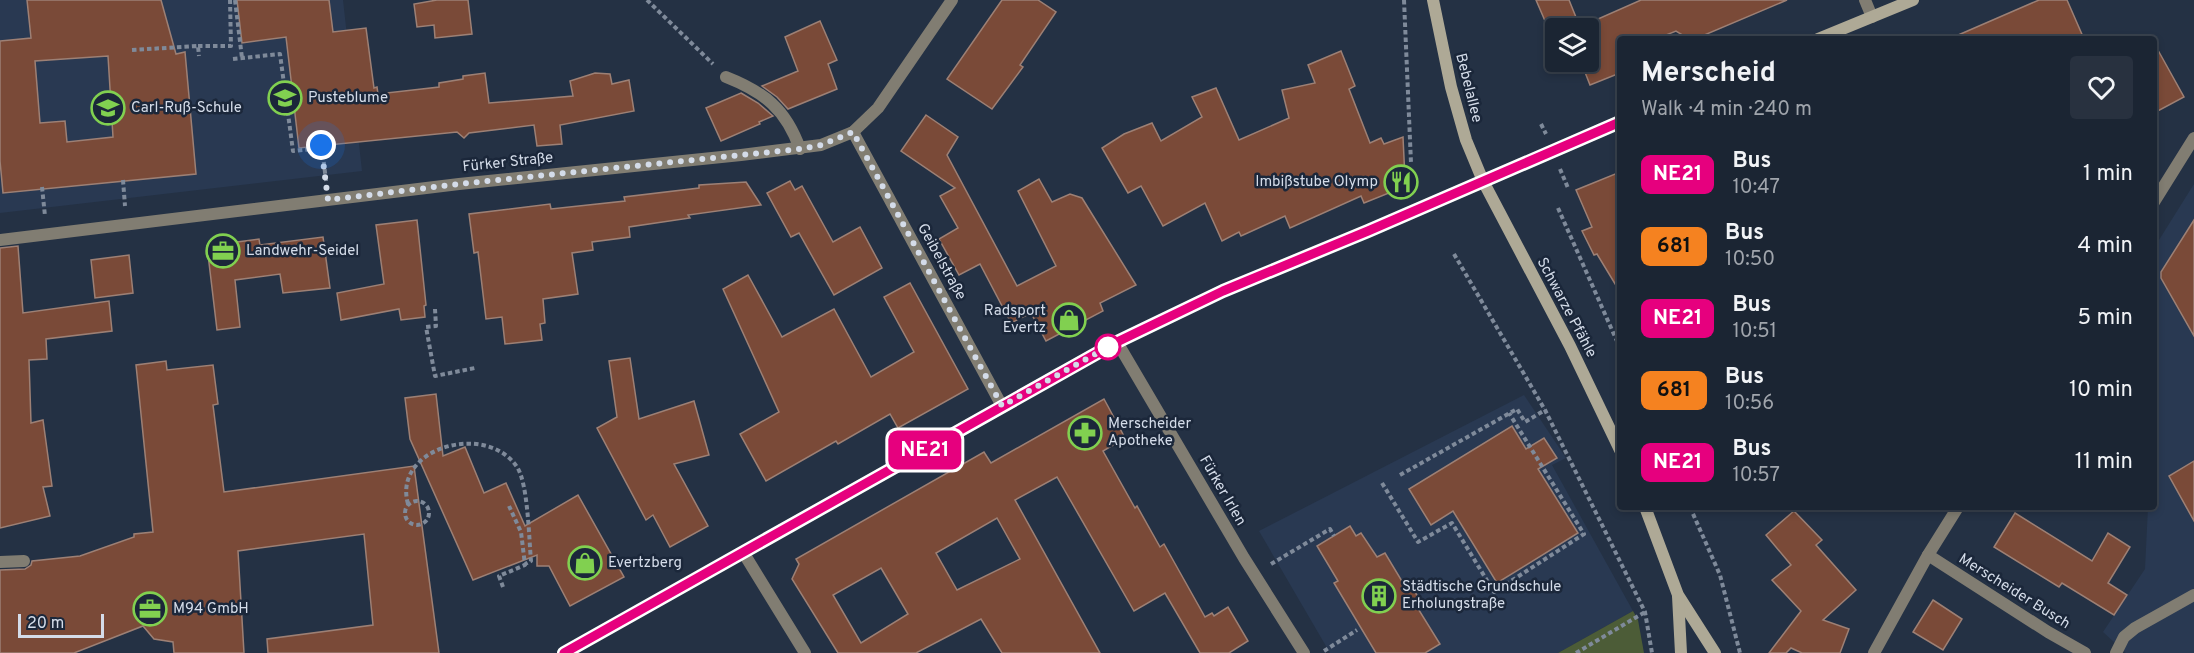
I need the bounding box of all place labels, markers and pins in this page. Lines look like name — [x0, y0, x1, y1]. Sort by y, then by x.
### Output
school or university icon: Pusteblume — [267, 80, 303, 116]
place label: Pusteblume — [308, 89, 388, 108]
school or university icon: Carl-Ruß-Schule — [90, 90, 126, 126]
place label: Carl-Ruß-Schule — [131, 99, 242, 118]
restaurant icon: Imbißstube Olymp — [1383, 164, 1419, 200]
place label: Imbißstube Olymp — [1255, 173, 1378, 192]
office icon: Landwehr-Seidel — [205, 233, 241, 269]
place label: Landwehr-Seidel — [246, 242, 359, 261]
place label: Radsport Evertz — [984, 302, 1046, 338]
shop icon: Radsport Evertz — [1051, 302, 1087, 338]
unlabelled marker — [1095, 334, 1121, 360]
pharmacy icon: Merscheider Apotheke — [1067, 415, 1103, 451]
place label: Merscheider Apotheke — [1108, 415, 1192, 451]
shop icon: Evertzberg — [567, 545, 603, 581]
place label: Evertzberg — [608, 554, 682, 573]
building icon: Städtische Grundschule Erholungstraße — [1361, 578, 1397, 614]
place label: Städtische Grundschule Erholungstraße — [1402, 578, 1561, 614]
office icon: M94 GmbH — [132, 591, 168, 627]
place label: M94 GmbH — [173, 600, 249, 619]

